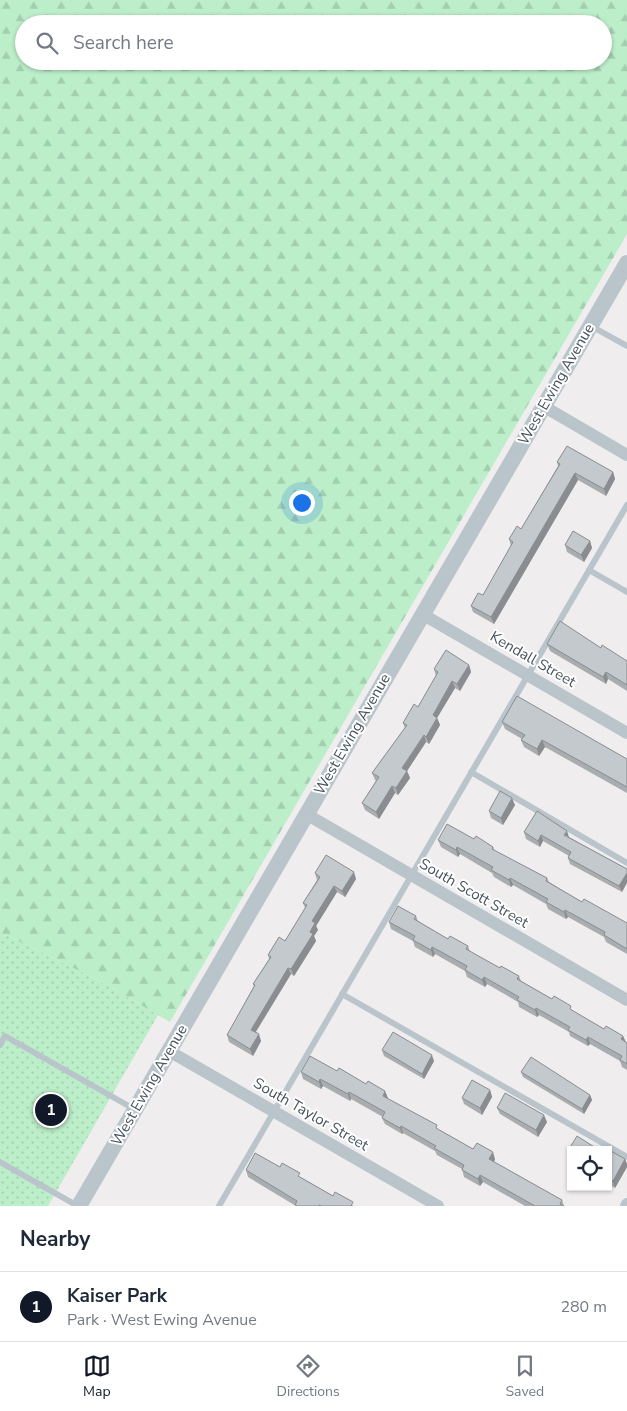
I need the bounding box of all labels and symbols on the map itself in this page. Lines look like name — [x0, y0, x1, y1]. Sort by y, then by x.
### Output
street label: West Ewing Avenue — [513, 320, 599, 448]
your location — [289, 490, 315, 516]
street label: Kendall Street — [486, 626, 580, 692]
street label: West Ewing Avenue — [309, 670, 395, 798]
street label: South Scott Street — [416, 854, 533, 933]
street label: West Ewing Avenue — [106, 1021, 192, 1149]
street label: South Taylor Street — [250, 1073, 373, 1156]
pin: 1 — [35, 1091, 67, 1129]

